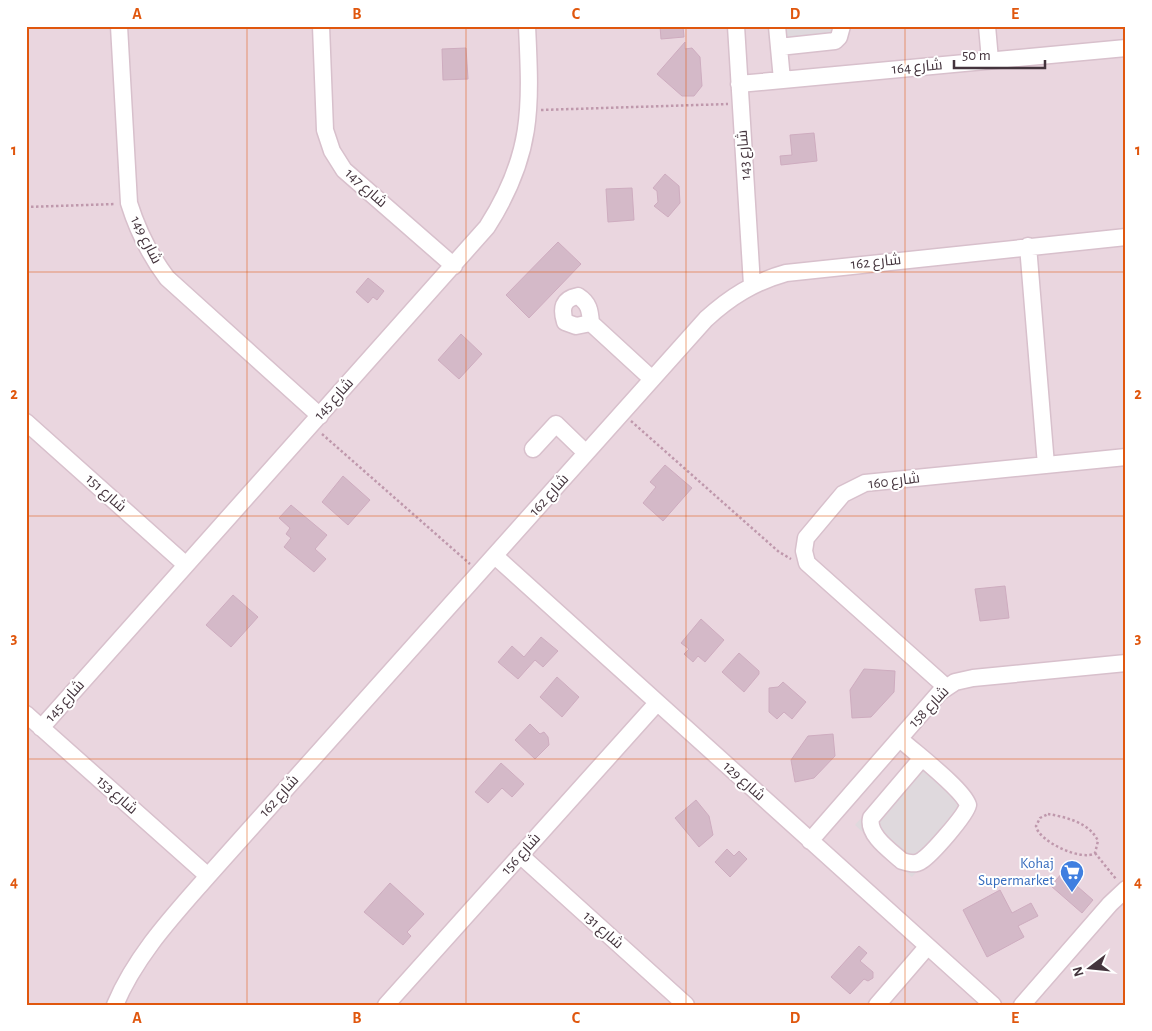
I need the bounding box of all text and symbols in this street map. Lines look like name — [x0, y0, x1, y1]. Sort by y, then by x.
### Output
text: A — [132, 6, 142, 22]
text: B — [352, 6, 362, 22]
text: C — [572, 6, 581, 22]
text: D — [790, 6, 801, 22]
text: E — [1011, 6, 1019, 22]
scale bar — [954, 38, 1046, 70]
text: 50 m — [962, 48, 991, 63]
street label: شارع 164 — [891, 56, 943, 80]
street label: شارع 143 — [734, 129, 756, 181]
text: 1 — [11, 142, 17, 158]
text: 1 — [1135, 142, 1141, 158]
street label: شارع 147 — [340, 165, 390, 213]
street label: شارع 149 — [125, 213, 165, 267]
street label: شارع 162 — [850, 251, 902, 275]
street label: شارع 145 — [311, 375, 359, 425]
text: 2 — [10, 386, 18, 402]
text: 2 — [1134, 386, 1142, 402]
street label: شارع 160 — [867, 469, 921, 495]
street label: شارع 151 — [81, 471, 130, 517]
street label: شارع 162 — [526, 471, 574, 521]
text: 3 — [11, 630, 18, 646]
text: 3 — [1135, 630, 1142, 646]
street label: شارع 145 — [42, 677, 90, 727]
street label: شارع 158 — [905, 683, 954, 732]
street label: شارع 129 — [718, 758, 768, 806]
street label: شارع 153 — [92, 772, 141, 819]
street label: شارع 162 — [256, 772, 304, 822]
street label: شارع 156 — [498, 830, 546, 880]
place label: Kohaj Supermarket — [978, 856, 1054, 888]
supermarket icon: Kohaj Supermarket — [1059, 859, 1085, 893]
text: 4 — [10, 874, 18, 890]
text: 4 — [1134, 874, 1142, 890]
street label: شارع 131 — [578, 908, 627, 954]
north arrow — [1064, 944, 1114, 994]
text: N — [1070, 965, 1087, 978]
text: A — [132, 1010, 142, 1026]
text: B — [352, 1010, 362, 1026]
text: C — [572, 1010, 581, 1026]
text: D — [790, 1010, 801, 1026]
text: E — [1011, 1010, 1019, 1026]

